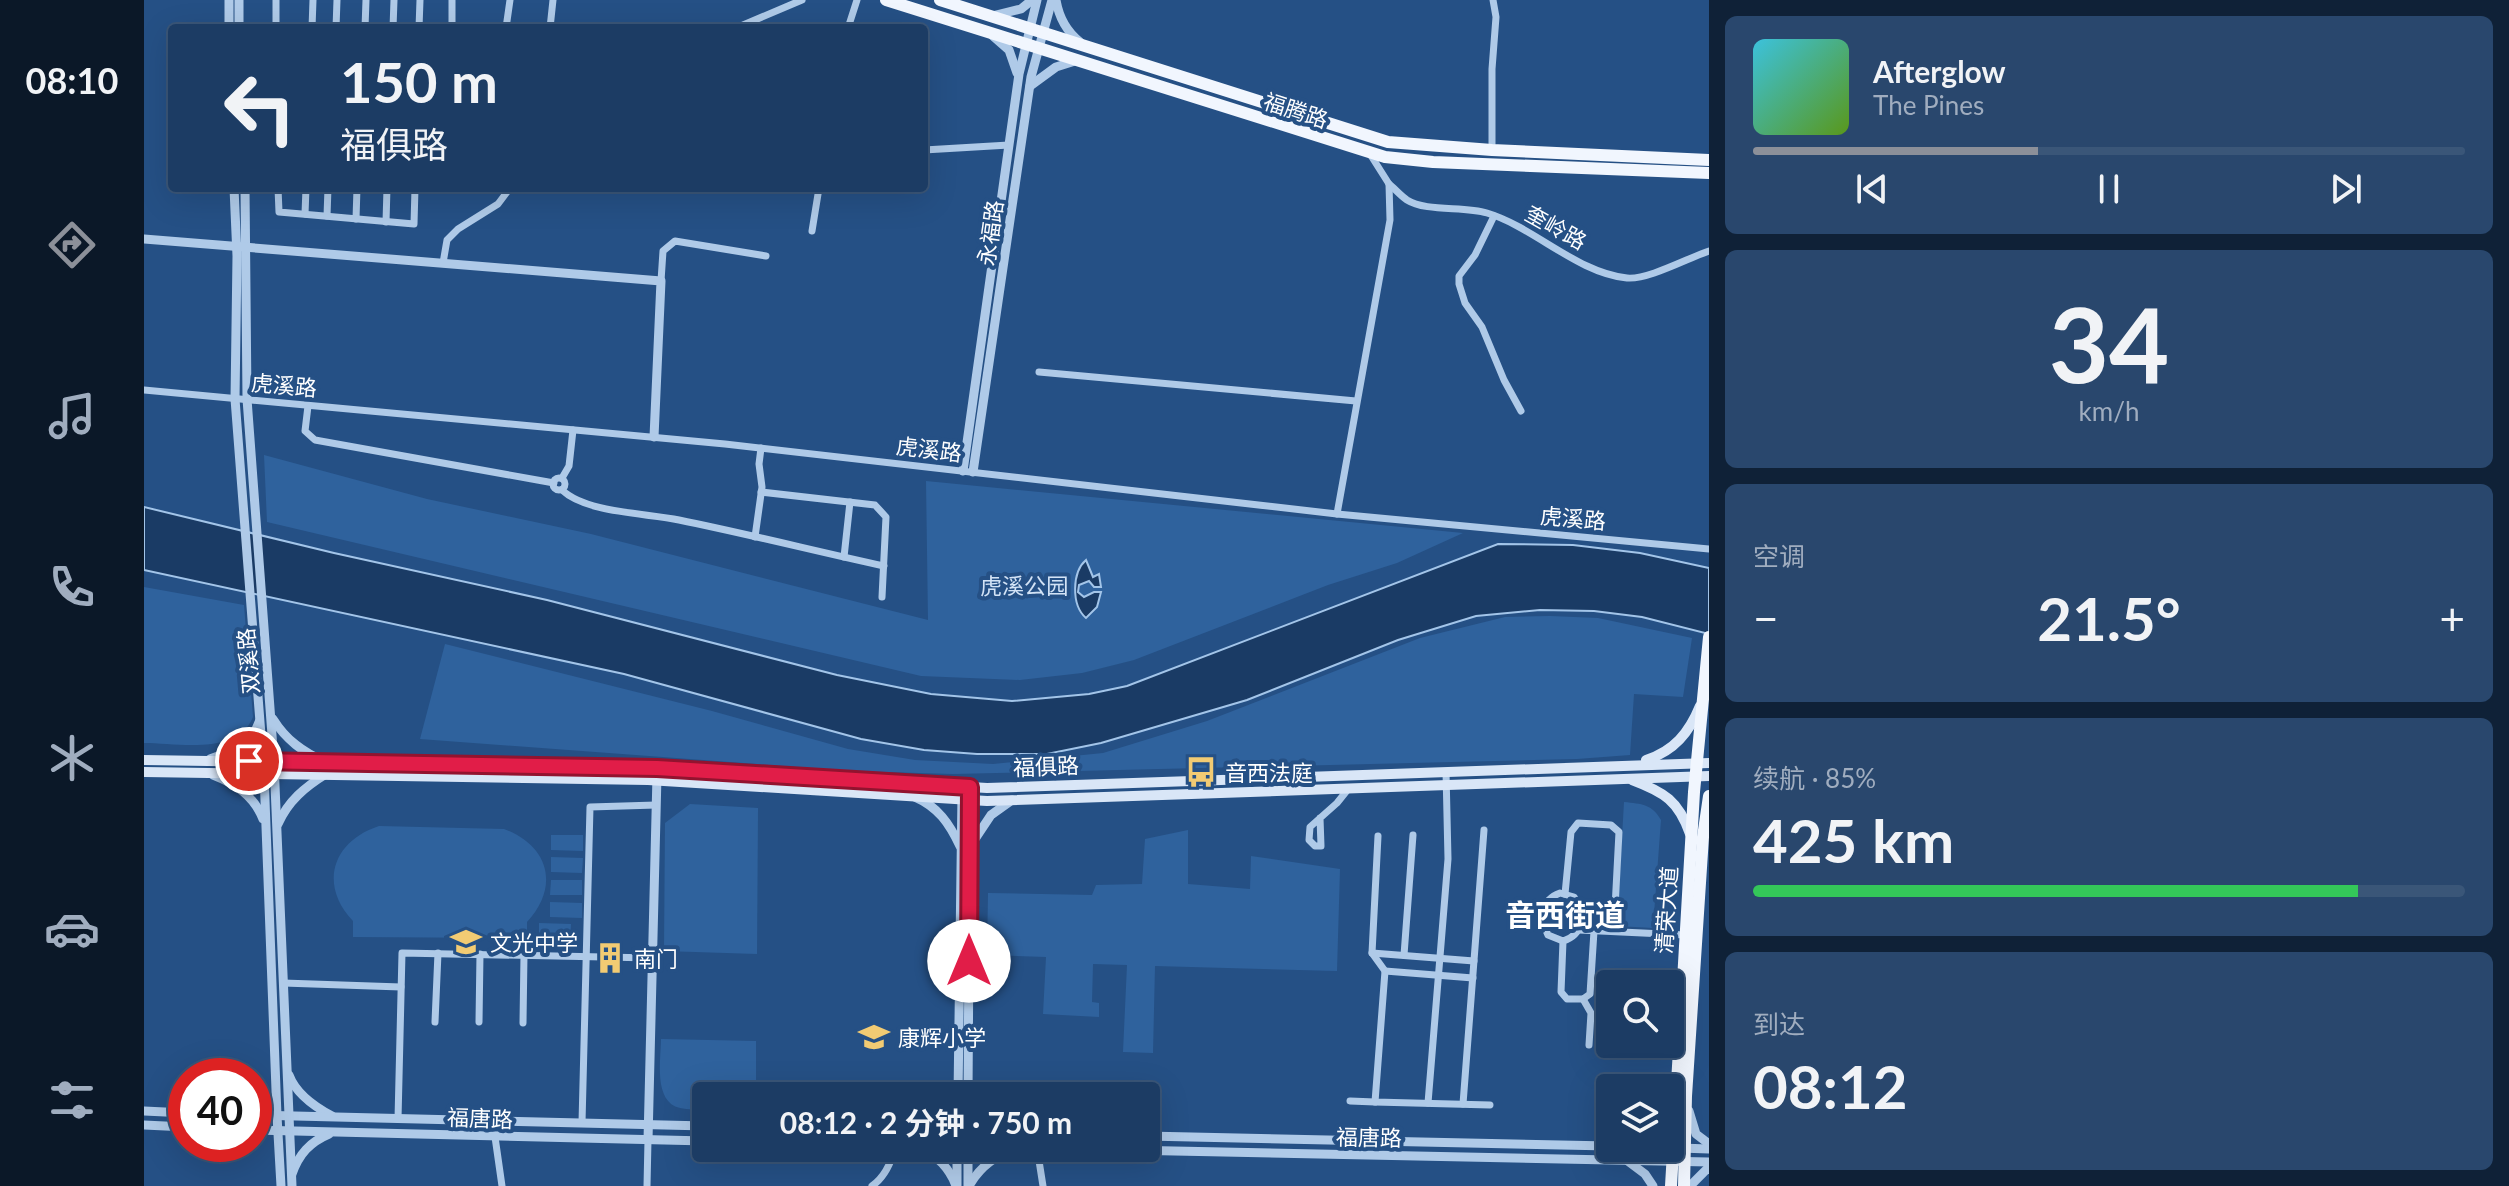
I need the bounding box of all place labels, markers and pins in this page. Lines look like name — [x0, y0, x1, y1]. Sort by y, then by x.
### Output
pin — [215, 727, 283, 795]
bus stop icon: 音西法庭 — [1184, 755, 1218, 789]
place label: 音西法庭 — [1225, 759, 1313, 786]
school or university icon: 文光中学 — [449, 925, 483, 959]
place label: 文光中学 — [490, 929, 578, 956]
building icon: 南门 — [593, 941, 627, 975]
place label: 南门 — [634, 945, 678, 972]
school or university icon: 康辉小学 — [857, 1020, 891, 1054]
place label: 康辉小学 — [898, 1024, 986, 1051]

